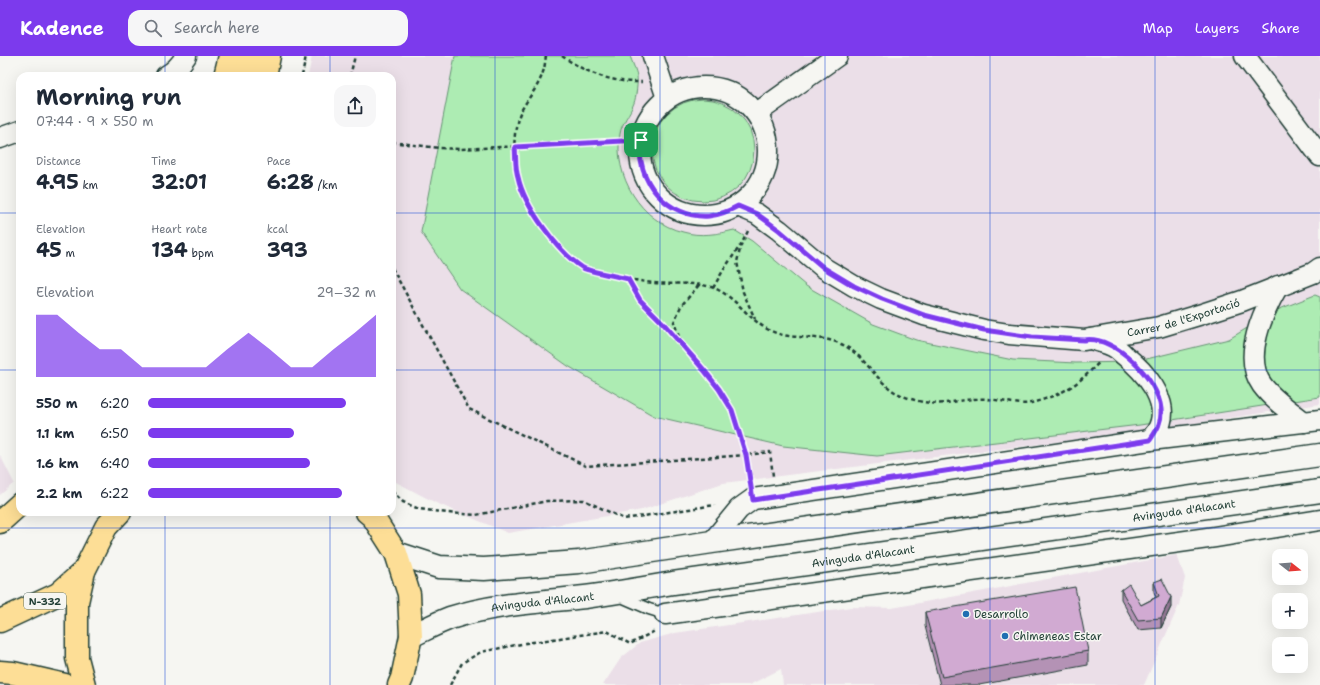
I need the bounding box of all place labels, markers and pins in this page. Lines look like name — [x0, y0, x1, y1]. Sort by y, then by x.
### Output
pin — [624, 123, 658, 157]
place label: Desarrollo — [974, 607, 1029, 622]
marker: Desarrollo — [961, 609, 971, 619]
place label: Chimeneas Estar — [1013, 629, 1102, 644]
marker: Chimeneas Estar — [1000, 631, 1010, 641]

